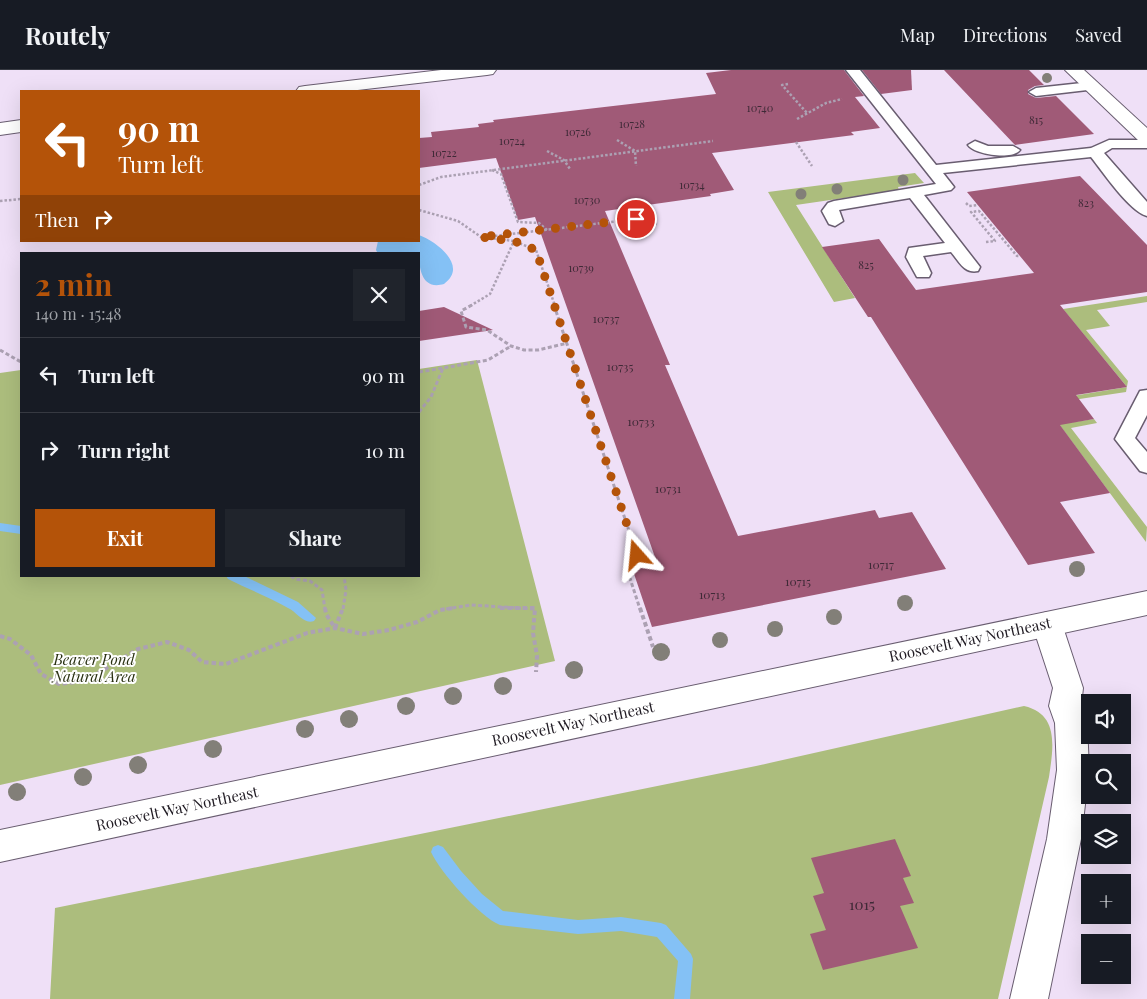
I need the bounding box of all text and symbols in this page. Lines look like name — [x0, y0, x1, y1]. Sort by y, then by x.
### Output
text: Routely — [25, 19, 110, 51]
text: Map — [900, 23, 935, 47]
text: Directions — [963, 23, 1047, 47]
text: Saved — [1075, 23, 1122, 47]
house number: 10740 — [747, 100, 774, 115]
text: 90 m — [118, 104, 200, 151]
icon: left — [35, 110, 100, 175]
house number: 815 — [1029, 112, 1044, 127]
house number: 10728 — [619, 116, 645, 131]
house number: 10726 — [565, 124, 591, 139]
house number: 10724 — [499, 133, 525, 148]
house number: 10722 — [431, 145, 457, 160]
text: Turn left — [118, 149, 203, 179]
house number: 10734 — [679, 177, 705, 192]
house number: 10730 — [574, 192, 601, 207]
house number: 823 — [1078, 195, 1094, 210]
pin — [615, 198, 657, 240]
icon: right — [89, 205, 117, 233]
icon: arrive — [622, 205, 650, 233]
text: Then — [35, 206, 79, 232]
house number: 825 — [858, 257, 874, 272]
house number: 10739 — [568, 260, 594, 275]
text: 2 min — [35, 264, 112, 304]
button: close — [353, 269, 405, 321]
text: 140 m · 15:48 — [35, 303, 122, 324]
house number: 10737 — [593, 310, 620, 326]
house number: 10735 — [607, 358, 633, 374]
icon: left — [35, 361, 63, 389]
text: Turn left — [78, 362, 155, 388]
text: 90 m — [362, 362, 405, 388]
house number: 10733 — [627, 413, 655, 429]
icon: right — [35, 436, 63, 464]
text: Turn right — [78, 437, 170, 463]
text: 10 m — [365, 437, 405, 463]
house number: 10731 — [655, 480, 682, 496]
button: Exit — [35, 509, 215, 567]
button: Share — [225, 509, 405, 567]
position arrow — [610, 528, 662, 580]
house number: 10717 — [868, 556, 894, 572]
house number: 10715 — [785, 573, 811, 589]
house number: 10713 — [699, 586, 725, 602]
street label: Roosevelt Way Northeast — [887, 612, 1053, 666]
park label: Beaver Pond Natural Area — [50, 649, 136, 686]
map controls — [1081, 694, 1131, 984]
button: sound — [1081, 694, 1131, 744]
street label: Roosevelt Way Northeast — [490, 696, 656, 750]
button: search — [1081, 754, 1131, 804]
street label: Roosevelt Way Northeast — [94, 781, 260, 835]
button: layers — [1081, 814, 1131, 864]
button: + — [1081, 874, 1131, 924]
house number: 1015 — [849, 894, 875, 914]
button: − — [1081, 934, 1131, 984]

